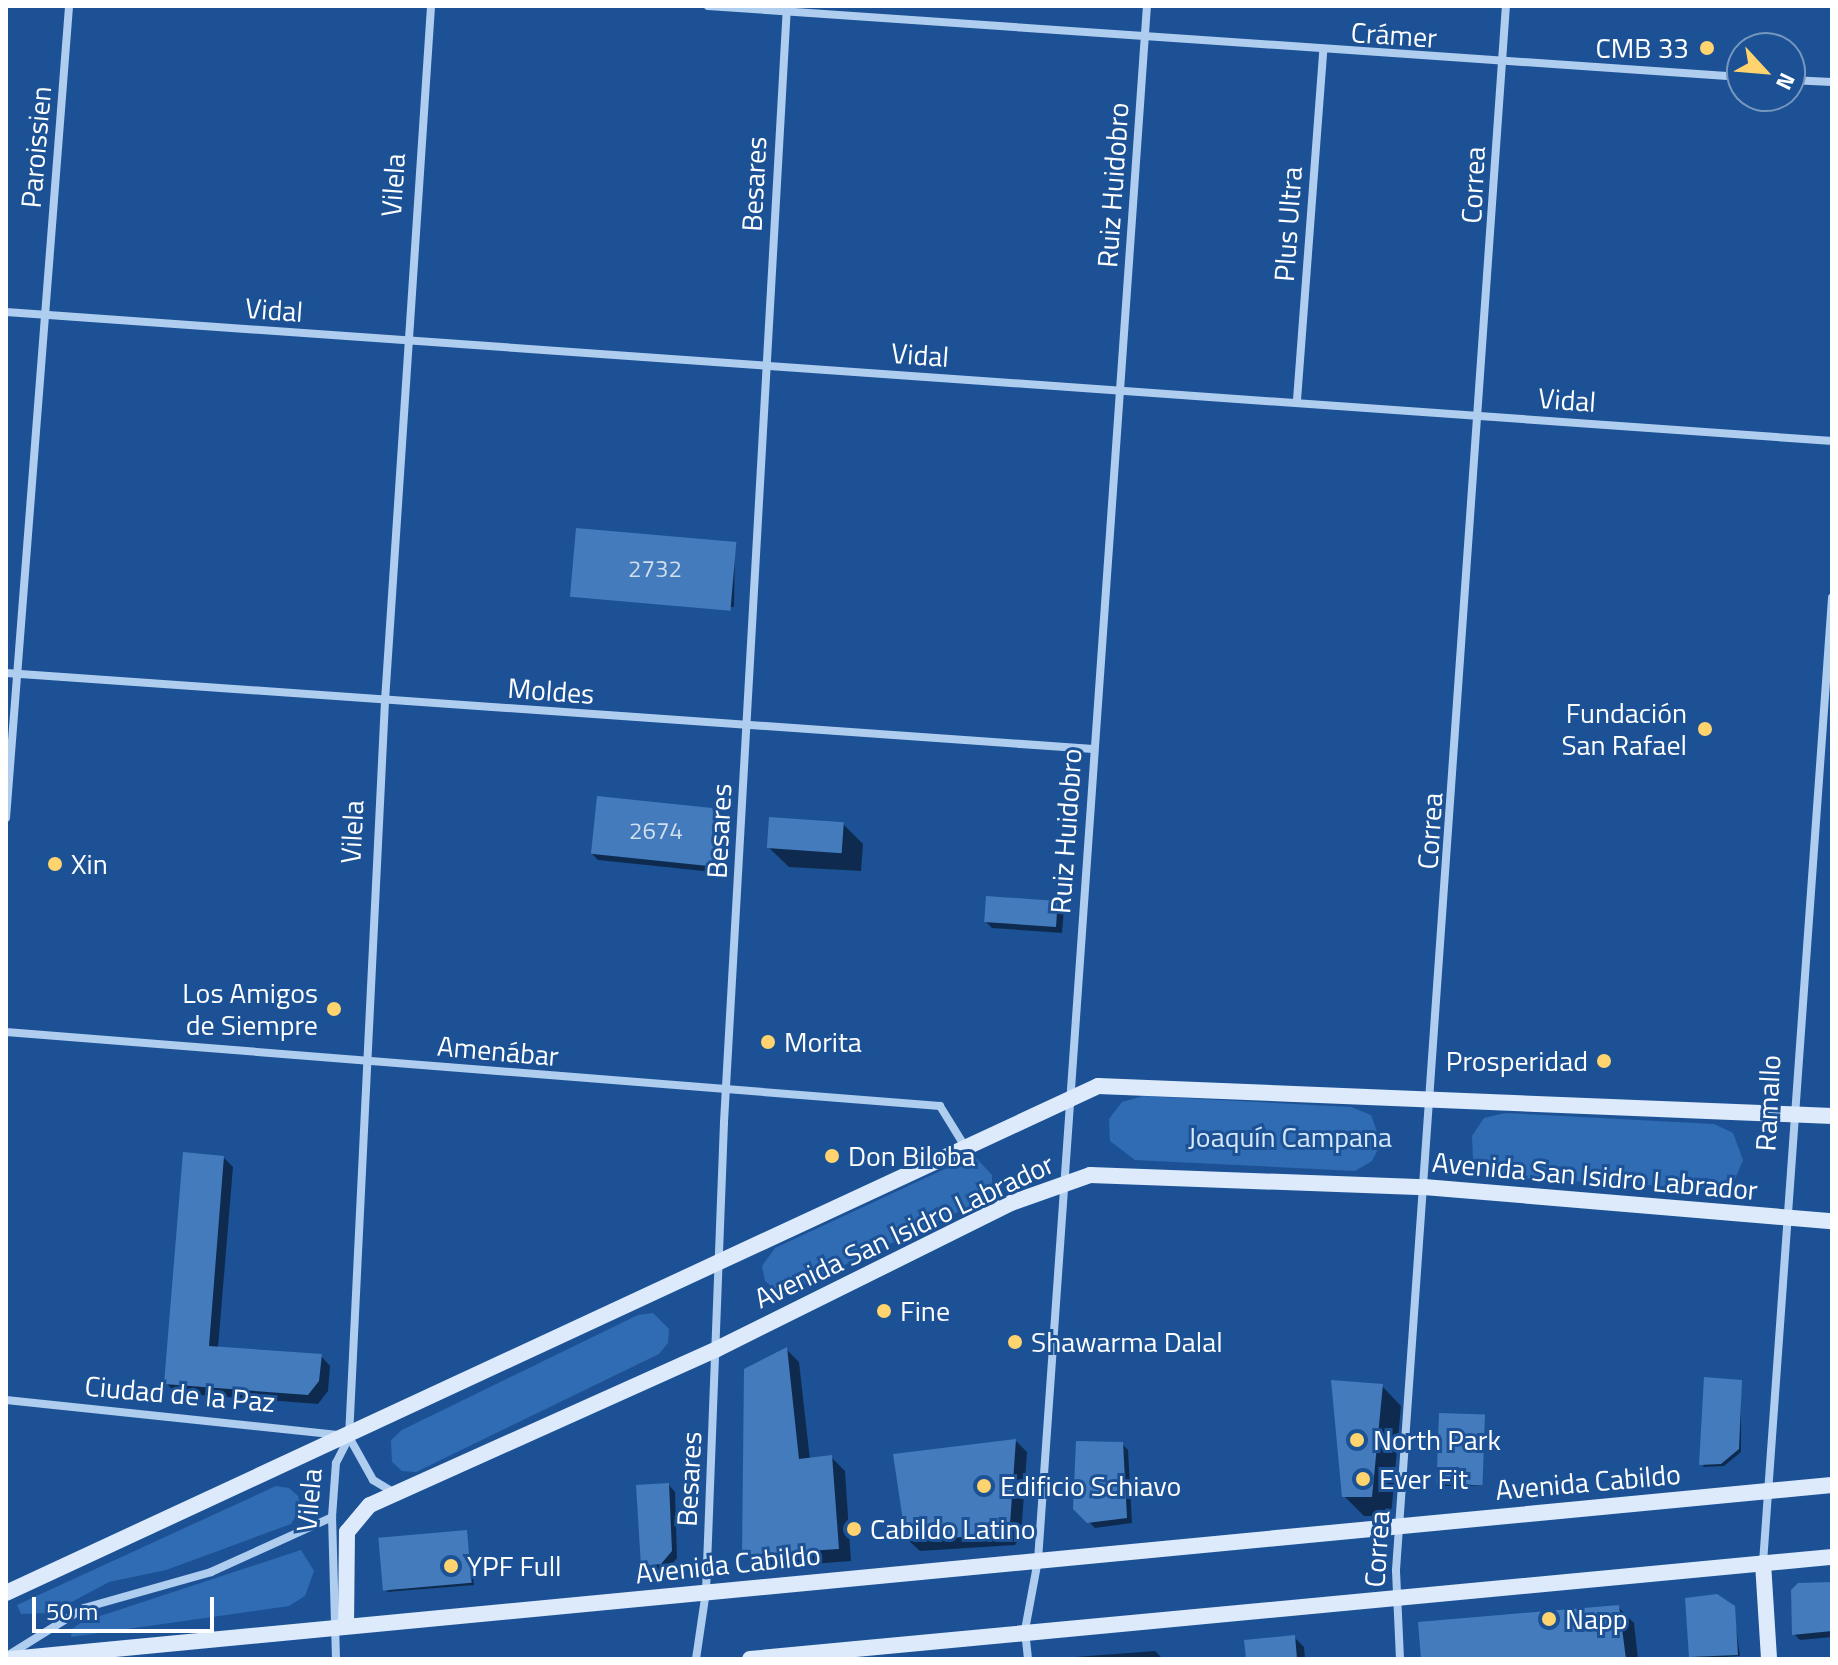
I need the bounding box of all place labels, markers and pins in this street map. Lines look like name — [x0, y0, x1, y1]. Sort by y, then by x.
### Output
place label: CMB 33 — [1595, 31, 1689, 65]
marker: CMB 33 — [1696, 37, 1718, 59]
place label: Fundación San Rafael — [1561, 696, 1687, 762]
marker: Fundación San Rafael — [1694, 718, 1716, 740]
place label: Xin — [71, 847, 108, 881]
marker: Xin — [46, 855, 64, 873]
place label: Los Amigos de Siempre — [182, 976, 318, 1042]
marker: Los Amigos de Siempre — [325, 1000, 343, 1018]
place label: Morita — [784, 1025, 862, 1059]
marker: Morita — [759, 1033, 777, 1051]
place label: Prosperidad — [1446, 1044, 1588, 1078]
marker: Prosperidad — [1595, 1052, 1613, 1070]
place label: Don Biloba — [848, 1139, 975, 1173]
marker: Don Biloba — [823, 1147, 841, 1165]
place label: Fine — [900, 1294, 950, 1328]
marker: Fine — [875, 1302, 893, 1320]
place label: Shawarma Dalal — [1031, 1325, 1223, 1359]
marker: Shawarma Dalal — [1006, 1333, 1024, 1351]
place label: North Park — [1373, 1423, 1501, 1457]
marker: North Park — [1348, 1431, 1366, 1449]
place label: Ever Fit — [1379, 1462, 1468, 1496]
place label: Edificio Schiavo — [1000, 1469, 1181, 1503]
marker: Ever Fit — [1354, 1470, 1372, 1488]
marker: Edificio Schiavo — [975, 1477, 993, 1495]
place label: Cabildo Latino — [870, 1512, 1036, 1546]
marker: Cabildo Latino — [845, 1520, 863, 1538]
place label: YPF Full — [467, 1549, 562, 1583]
marker: YPF Full — [442, 1557, 460, 1575]
place label: Napp — [1565, 1602, 1627, 1636]
marker: Napp — [1540, 1610, 1558, 1628]

